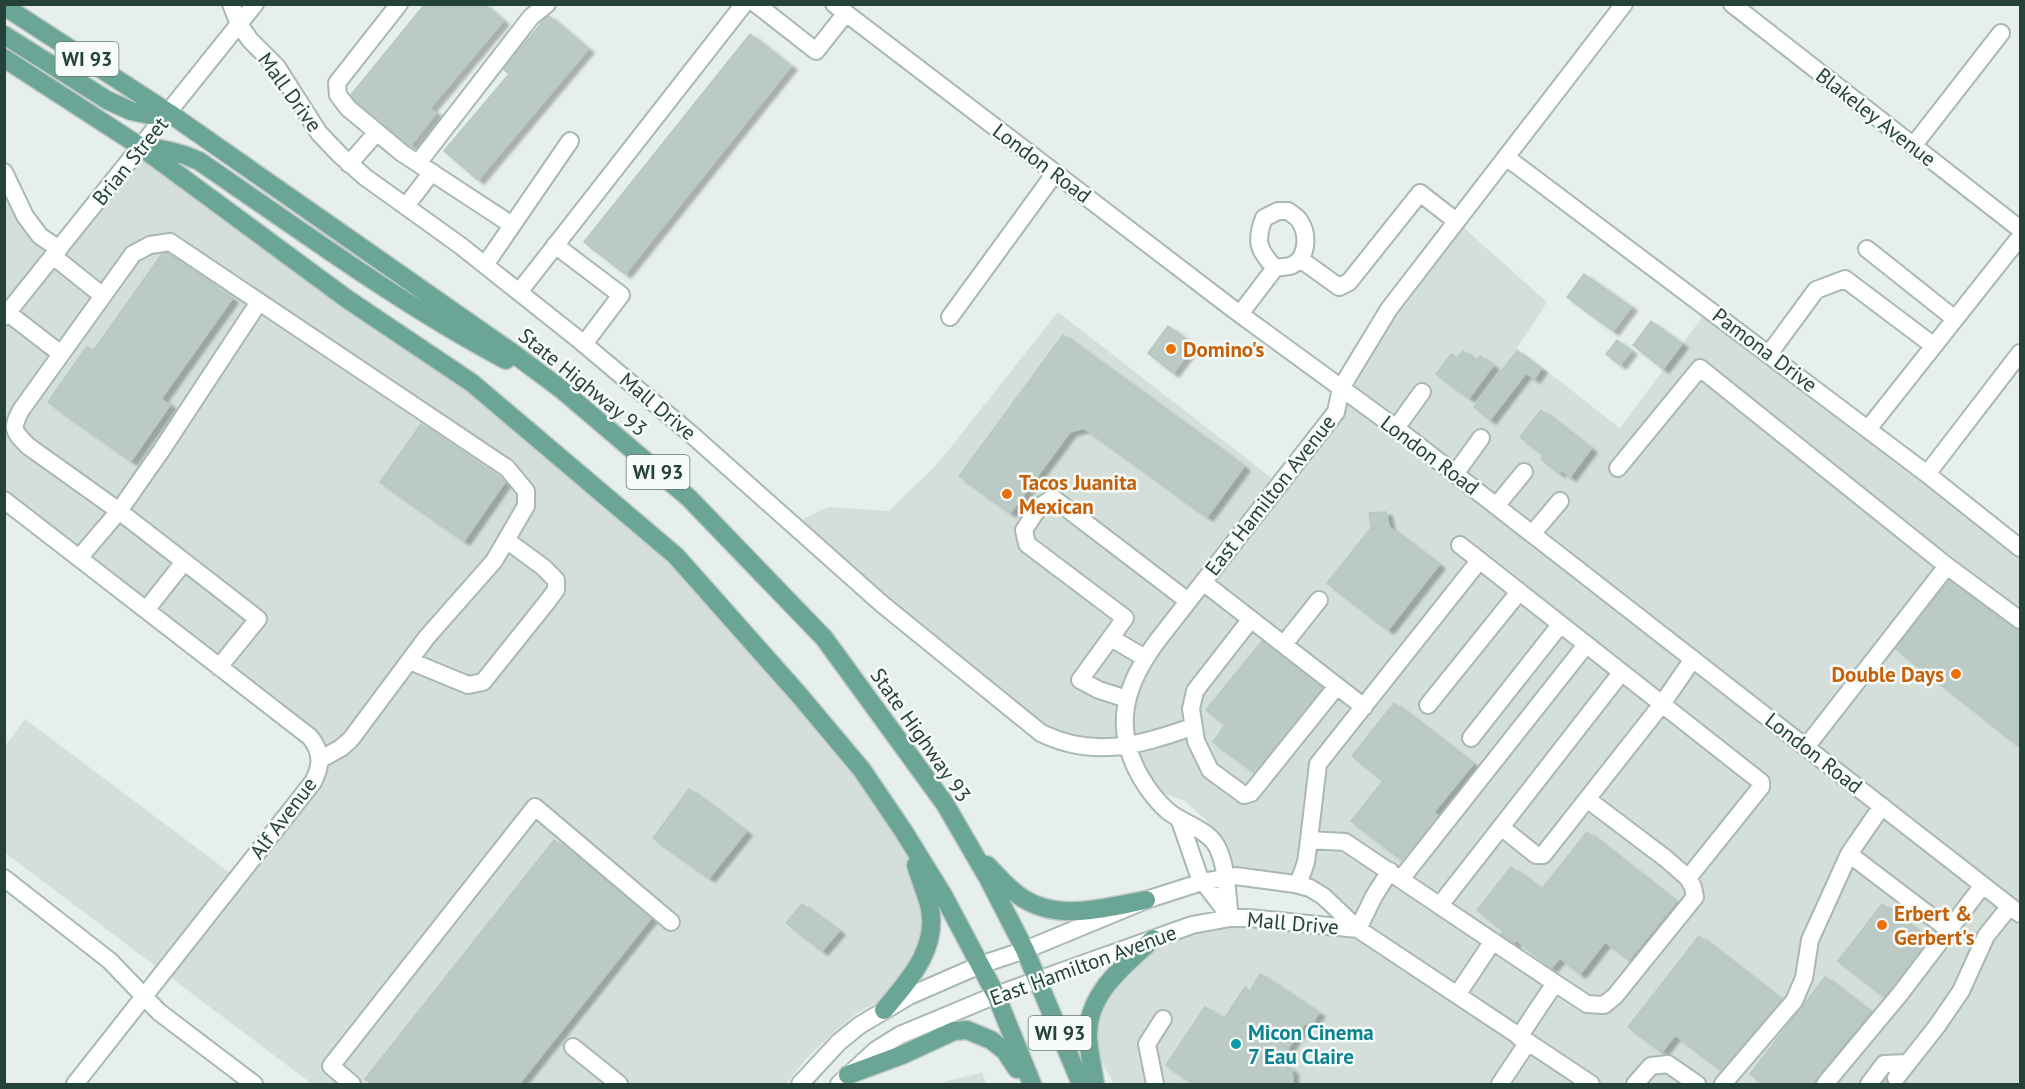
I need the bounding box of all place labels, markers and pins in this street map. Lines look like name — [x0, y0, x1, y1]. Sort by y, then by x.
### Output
place label: Domino's — [1183, 336, 1264, 363]
marker: Domino's — [1164, 342, 1178, 356]
place label: Tacos Juanita Mexican — [1019, 469, 1137, 520]
marker: Tacos Juanita Mexican — [1000, 487, 1014, 501]
place label: Double Days — [1832, 661, 1944, 688]
marker: Double Days — [1949, 667, 1963, 681]
place label: Erbert & Gerbert's — [1894, 900, 1975, 951]
marker: Erbert & Gerbert's — [1875, 918, 1889, 932]
place label: Micon Cinema 7 Eau Claire — [1248, 1019, 1374, 1070]
marker: Micon Cinema 7 Eau Claire — [1229, 1037, 1243, 1051]

